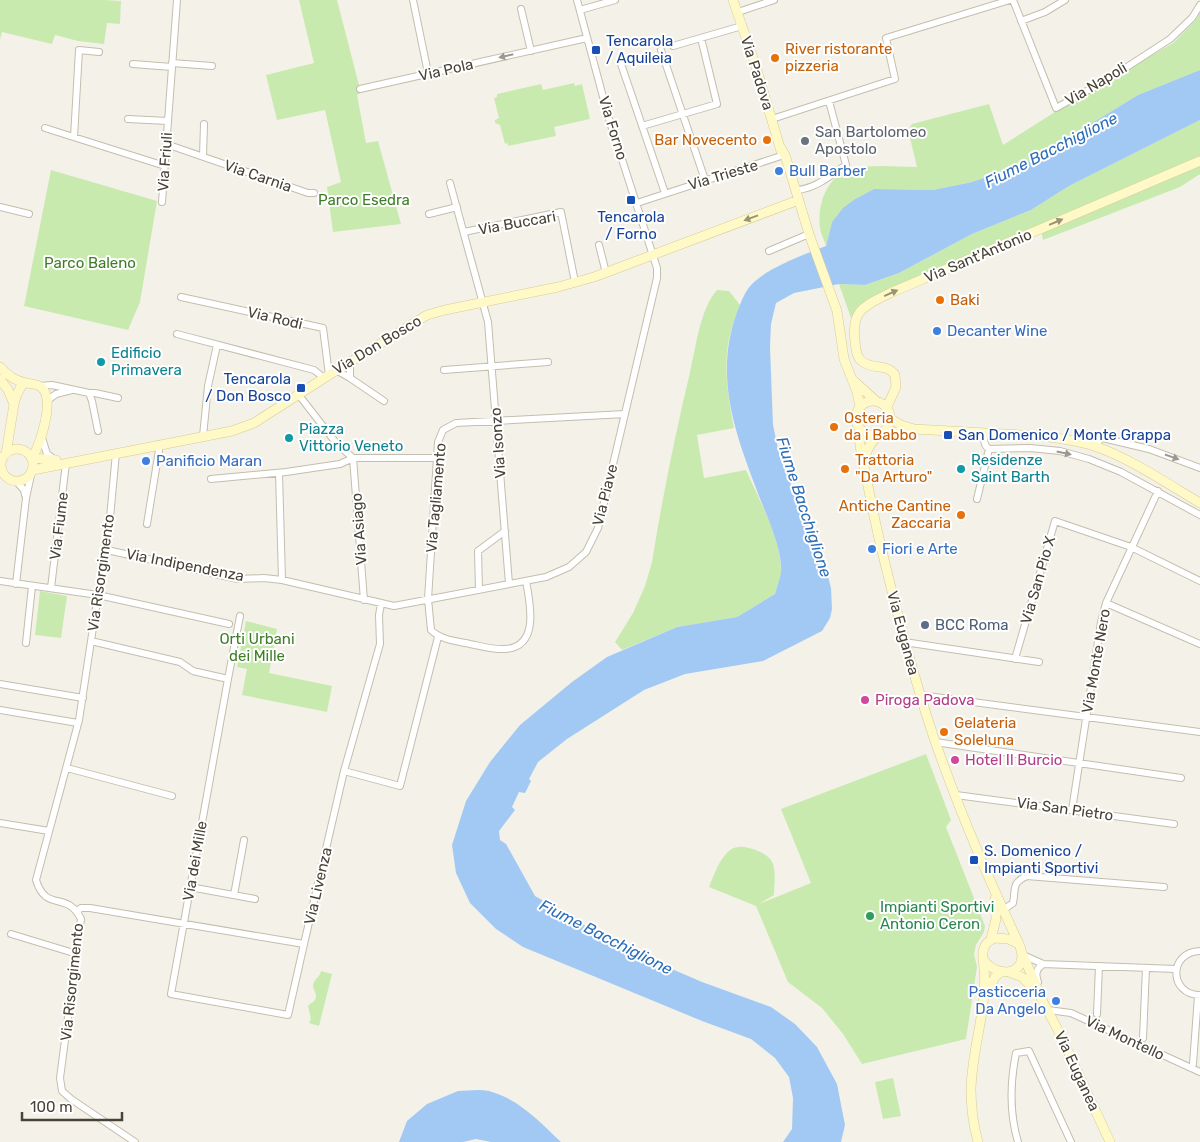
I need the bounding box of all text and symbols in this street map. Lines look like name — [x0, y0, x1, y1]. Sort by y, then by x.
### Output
place label: Tencarola / Aquileia — [606, 32, 673, 67]
street label: Via Padova — [737, 34, 777, 112]
place label: River ristorante pizzeria — [785, 40, 892, 75]
marker: Tencarola / Aquileia — [590, 44, 602, 56]
one-way arrow — [498, 52, 513, 60]
marker: River ristorante pizzeria — [769, 52, 781, 64]
street label: Via Pola — [417, 55, 475, 85]
street label: Via Napoli — [1062, 59, 1130, 109]
street label: Via Forno — [595, 94, 631, 162]
water label: Fiume Bacchiglione — [981, 108, 1121, 192]
place label: San Bartolomeo Apostolo — [815, 123, 926, 158]
place label: Bar Novecento — [654, 131, 757, 149]
street label: Via Friuli — [154, 132, 176, 192]
marker: Bar Novecento — [761, 134, 773, 146]
marker: San Bartolomeo Apostolo — [799, 135, 811, 147]
street label: Via Carnia — [222, 156, 294, 196]
street label: Via Trieste — [686, 156, 760, 194]
place label: Bull Barber — [789, 162, 866, 180]
marker: Bull Barber — [773, 165, 785, 177]
park label: Parco Esedra — [318, 191, 410, 209]
marker: Tencarola / Forno — [625, 194, 637, 206]
street label: Via Buccari — [477, 207, 557, 239]
place label: Tencarola / Forno — [597, 208, 665, 243]
one-way arrow — [743, 215, 758, 222]
one-way arrow — [1049, 218, 1063, 226]
street label: Via Sant'Antonio — [922, 225, 1034, 287]
park label: Parco Baleno — [44, 254, 136, 272]
one-way arrow — [884, 288, 898, 296]
place label: Baki — [950, 291, 980, 309]
marker: Baki — [934, 294, 946, 306]
street label: Via Rodi — [246, 303, 304, 333]
street label: Via Don Bosco — [329, 311, 425, 379]
place label: Decanter Wine — [947, 322, 1047, 340]
marker: Decanter Wine — [931, 325, 943, 337]
place label: Edificio Primavera — [111, 344, 182, 379]
marker: Edificio Primavera — [95, 356, 107, 368]
place label: Tencarola / Don Bosco — [205, 370, 291, 405]
marker: Tencarola / Don Bosco — [295, 382, 307, 394]
street label: Via Isonzo — [487, 407, 509, 479]
place label: Osteria da i Babbo — [844, 409, 917, 444]
place label: Piazza Vittorio Veneto — [299, 420, 403, 455]
marker: Osteria da i Babbo — [828, 421, 840, 433]
place label: San Domenico / Monte Grappa — [958, 426, 1171, 444]
marker: San Domenico / Monte Grappa — [942, 429, 954, 441]
marker: Piazza Vittorio Veneto — [283, 432, 295, 444]
water label: Fiume Bacchiglione — [772, 434, 836, 580]
street label: Via Tagliamento — [422, 442, 450, 554]
one-way arrow — [1057, 449, 1073, 457]
place label: Trattoria "Da Arturo" — [855, 451, 932, 486]
place label: Residenze Saint Barth — [971, 451, 1050, 486]
place label: Panificio Maran — [156, 452, 262, 470]
one-way arrow — [1165, 454, 1180, 461]
marker: Panificio Maran — [140, 455, 152, 467]
street label: Via Piave — [589, 462, 621, 528]
marker: Trattoria "Da Arturo" — [839, 463, 851, 475]
marker: Residenze Saint Barth — [955, 463, 967, 475]
street label: Via Fiume — [46, 491, 72, 561]
street label: Via Asiago — [348, 492, 370, 566]
place label: Antiche Cantine Zaccaria — [839, 497, 951, 532]
marker: Antiche Cantine Zaccaria — [955, 509, 967, 521]
street label: Via Risorgimento — [84, 513, 118, 633]
street label: Via San Pio X — [1017, 533, 1059, 626]
place label: Fiori e Arte — [882, 540, 958, 558]
marker: Fiori e Arte — [866, 543, 878, 555]
street label: Via Indipendenza — [124, 545, 246, 585]
street label: Via Euganea — [883, 589, 923, 677]
street label: Via Monte Nero — [1078, 607, 1114, 715]
place label: BCC Roma — [935, 616, 1009, 634]
marker: BCC Roma — [919, 619, 931, 631]
park label: Orti Urbani dei Mille — [219, 630, 295, 665]
place label: Piroga Padova — [875, 691, 975, 709]
marker: Piroga Padova — [859, 694, 871, 706]
place label: Gelateria Soleluna — [954, 714, 1016, 749]
marker: Gelateria Soleluna — [938, 726, 950, 738]
place label: Hotel Il Burcio — [965, 751, 1062, 769]
marker: Hotel Il Burcio — [949, 754, 961, 766]
street label: Via San Pietro — [1016, 793, 1114, 825]
street label: Via dei Mille — [179, 819, 211, 903]
place label: S. Domenico / Impianti Sportivi — [984, 842, 1098, 877]
street label: Via Livenza — [300, 846, 336, 926]
marker: S. Domenico / Impianti Sportivi — [968, 854, 980, 866]
water label: Fiume Bacchiglione — [536, 895, 676, 979]
place label: Impianti Sportivi Antonio Ceron — [880, 898, 994, 933]
marker: Impianti Sportivi Antonio Ceron — [864, 910, 876, 922]
street label: Via Risorgimento — [57, 922, 87, 1042]
place label: Pasticceria Da Angelo — [969, 983, 1046, 1018]
marker: Pasticceria Da Angelo — [1050, 995, 1062, 1007]
street label: Via Montello — [1083, 1012, 1167, 1064]
street label: Via Euganea — [1051, 1028, 1103, 1114]
scale bar — [22, 1090, 122, 1122]
text: 100 m — [30, 1098, 72, 1116]

